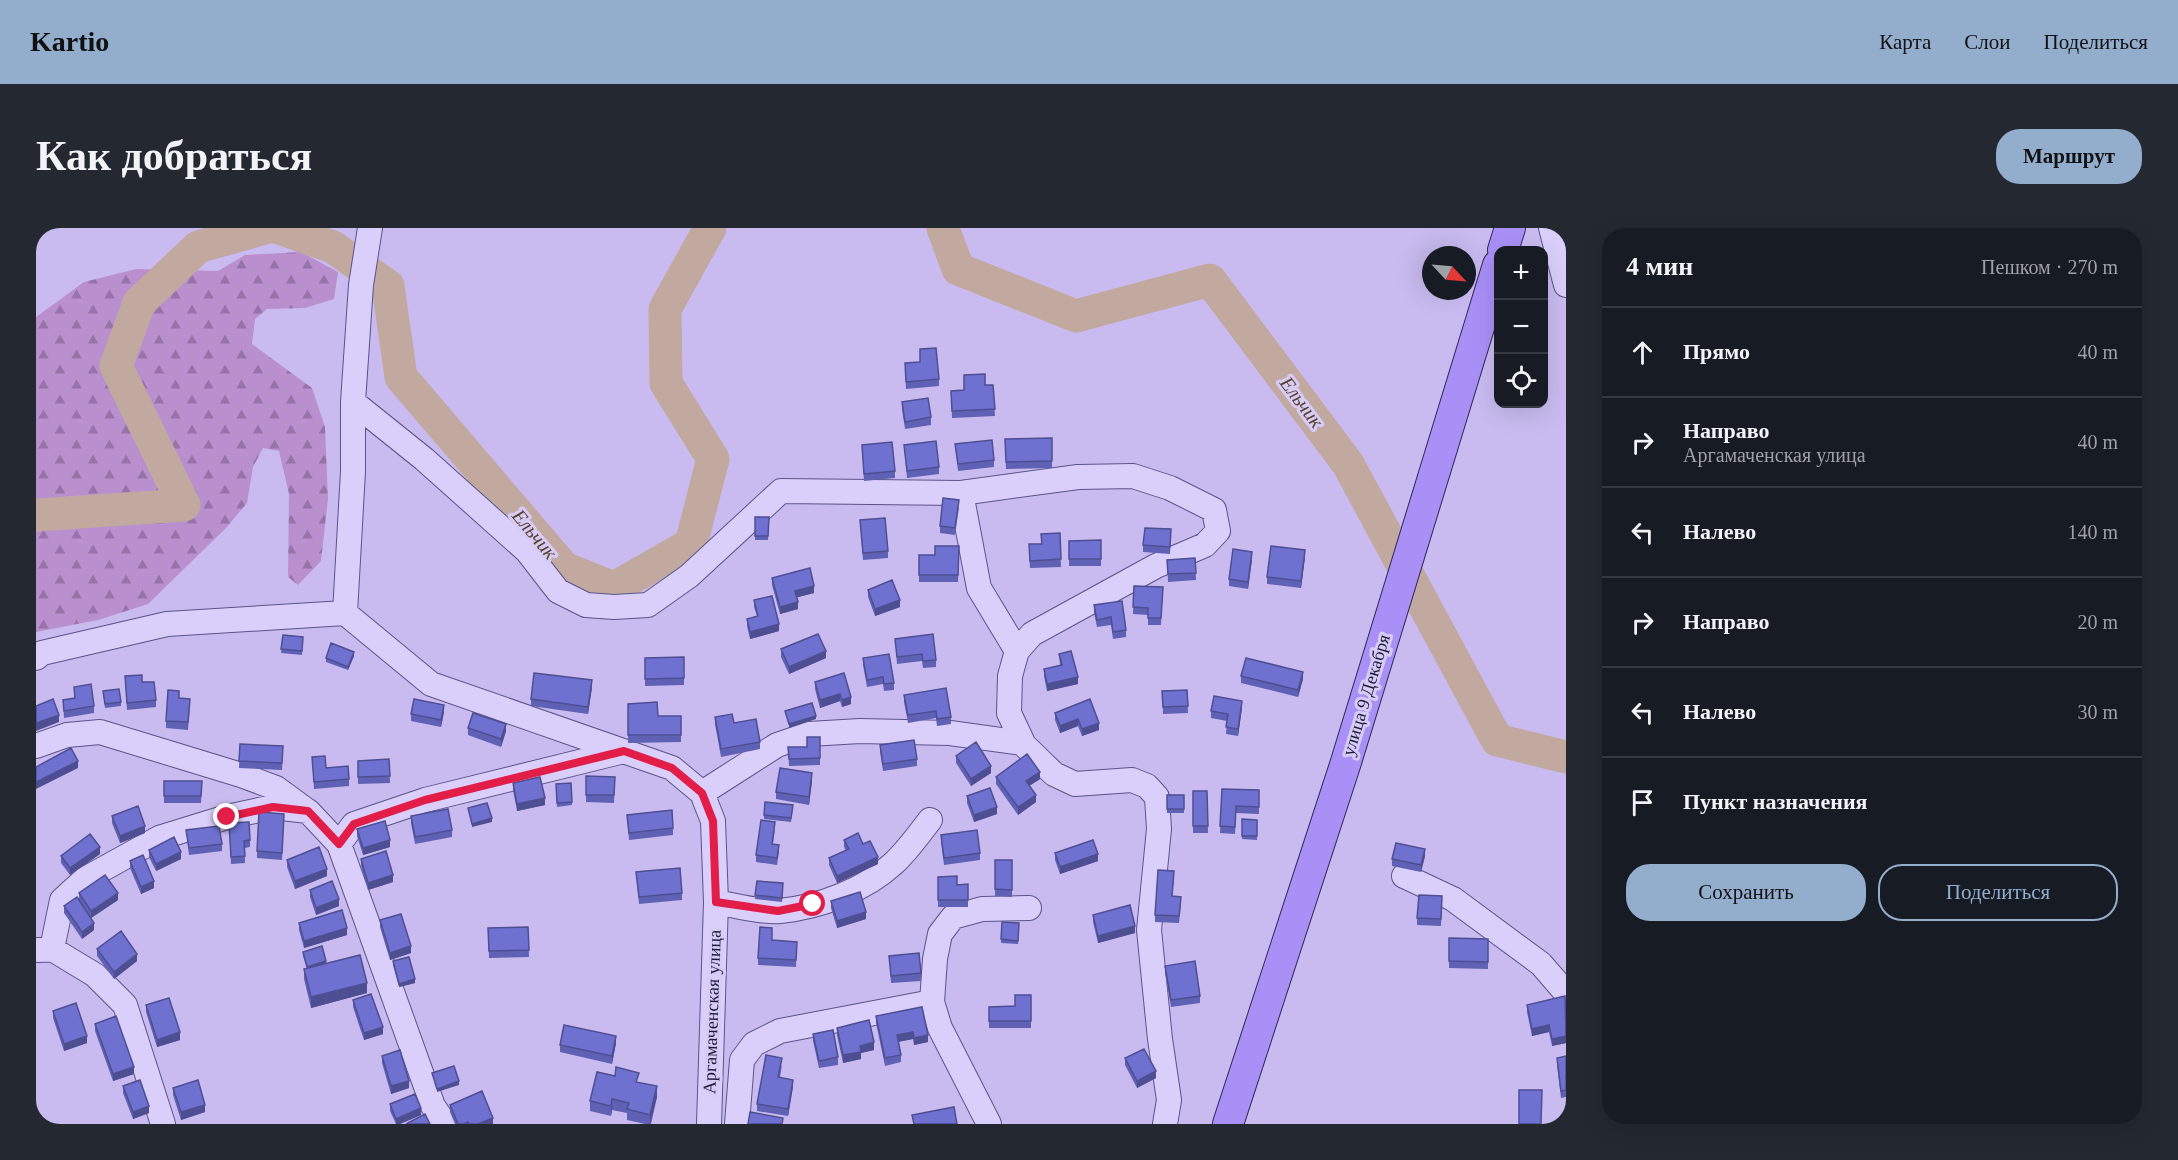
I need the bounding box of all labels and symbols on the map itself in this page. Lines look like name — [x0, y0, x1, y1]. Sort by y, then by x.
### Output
north arrow — [1422, 246, 1476, 300]
water label: Ельчик — [1275, 371, 1329, 432]
water label: Ельчик — [507, 504, 563, 564]
street label: улица 9 Декабря — [1338, 632, 1394, 758]
route end — [213, 803, 239, 829]
route start — [799, 890, 825, 916]
street label: Аргамаченская улица — [699, 930, 725, 1094]

